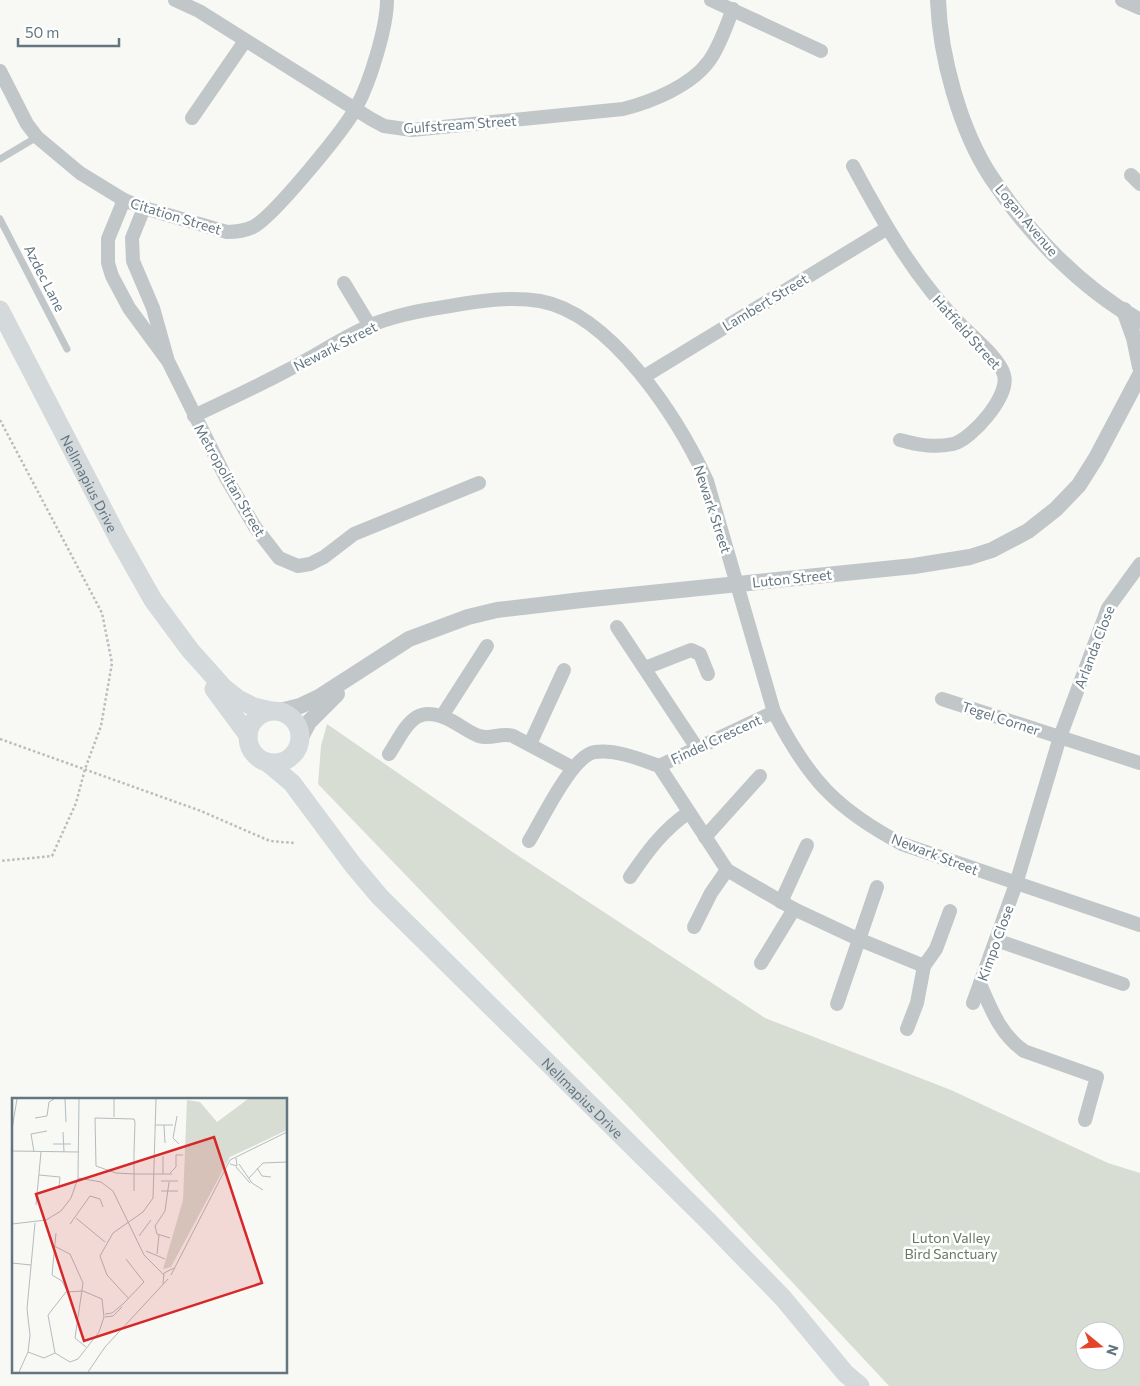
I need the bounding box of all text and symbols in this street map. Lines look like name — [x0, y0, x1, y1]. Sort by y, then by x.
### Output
scale bar — [18, 15, 119, 47]
text: 50 m — [25, 23, 59, 41]
street label: Gulfstream Street — [403, 112, 517, 136]
street label: Logan Avenue — [992, 181, 1062, 259]
street label: Citation Street — [128, 194, 224, 238]
street label: Azdec Lane — [21, 242, 69, 314]
street label: Lambert Street — [719, 270, 811, 334]
street label: Hatfield Street — [929, 291, 1005, 373]
street label: Newark Street — [290, 318, 380, 374]
street label: Metropolitan Street — [191, 421, 269, 540]
street label: Nellmapius Drive — [57, 432, 122, 535]
street label: Newark Street — [691, 463, 735, 555]
street label: Luton Street — [751, 565, 833, 591]
street label: Arlanda Close — [1070, 603, 1118, 691]
street label: Tegel Corner — [960, 697, 1042, 739]
street label: Findel Crescent — [668, 710, 764, 767]
street label: Newark Street — [889, 830, 981, 878]
street label: Kimpo Close — [973, 903, 1017, 983]
street label: Nellmapius Drive — [539, 1054, 627, 1141]
inset map — [12, 1098, 288, 1374]
park label: Luton Valley Bird Sanctuary — [905, 1229, 997, 1262]
north arrow — [1075, 1321, 1125, 1371]
text: N — [1103, 1343, 1123, 1358]

